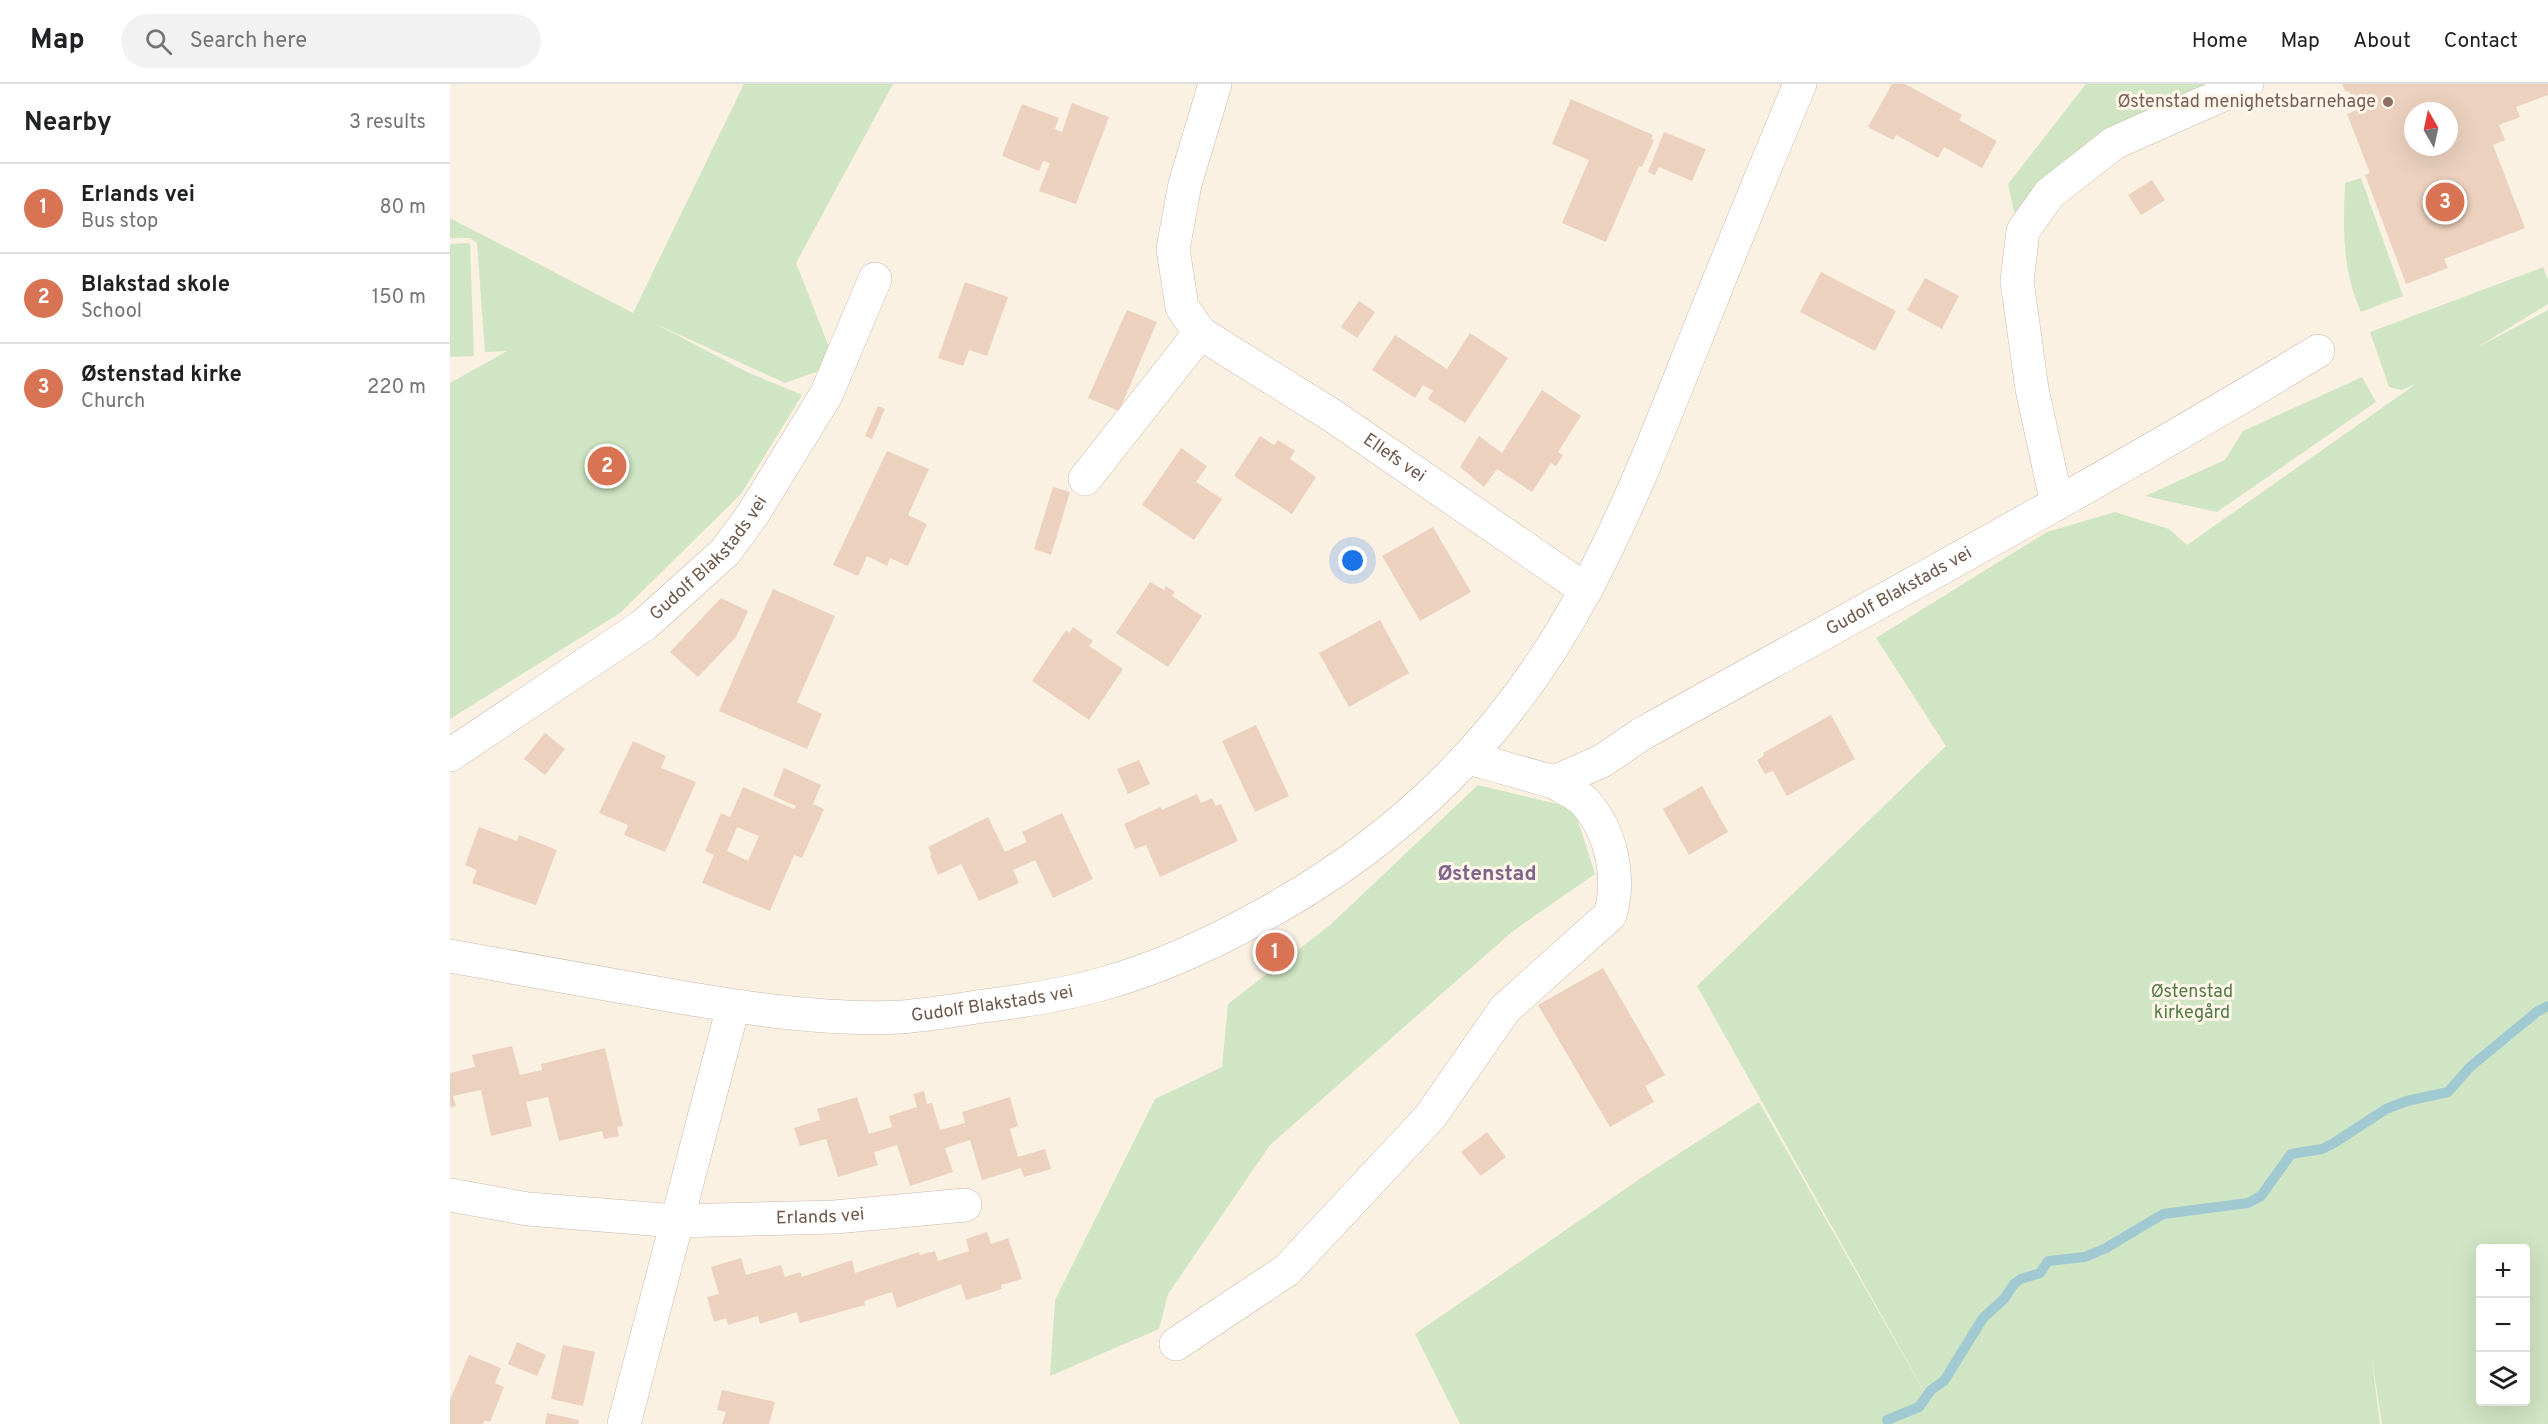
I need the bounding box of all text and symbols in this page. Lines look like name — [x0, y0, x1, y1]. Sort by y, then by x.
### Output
search box — [121, 14, 541, 68]
text: Map — [30, 23, 85, 59]
icon: search — [142, 25, 175, 58]
text: Search here — [190, 28, 307, 55]
text: Home — [2192, 28, 2248, 55]
text: Map — [2281, 28, 2320, 55]
text: About — [2353, 28, 2411, 55]
text: Contact — [2444, 28, 2518, 55]
place label: Østenstad menighetsbarnehage — [2118, 91, 2376, 114]
marker: Østenstad menighetsbarnehage — [2381, 95, 2395, 109]
north arrow — [2404, 102, 2458, 156]
text: Nearby — [24, 107, 112, 140]
text: 3 results — [349, 110, 426, 136]
pin: 3 — [2426, 180, 2464, 224]
text: Erlands vei — [81, 182, 195, 209]
text: 1 — [40, 195, 48, 221]
text: 80 m — [380, 195, 426, 221]
text: Bus stop — [81, 209, 158, 235]
text: Blakstad skole — [81, 272, 230, 299]
text: 2 — [37, 285, 50, 311]
text: 150 m — [372, 285, 426, 311]
text: School — [81, 299, 142, 325]
text: Østenstad kirke — [81, 362, 242, 389]
text: 3 — [38, 375, 50, 401]
text: 220 m — [367, 375, 426, 401]
text: Church — [81, 389, 145, 415]
street label: Ellefs vei — [1358, 429, 1430, 488]
pin: 2 — [588, 444, 626, 488]
street label: Gudolf Blakstads vei — [645, 492, 773, 626]
street label: Gudolf Blakstads vei — [1822, 542, 1976, 641]
your location — [1338, 546, 1367, 575]
district label: Østenstad — [1437, 861, 1537, 888]
pin: 1 — [1256, 930, 1294, 974]
street label: Gudolf Blakstads vei — [910, 980, 1075, 1028]
park label: Østenstad kirkegård — [2151, 981, 2233, 1025]
street label: Erlands vei — [776, 1203, 865, 1230]
map controls — [2476, 1244, 2530, 1406]
button: + — [2476, 1244, 2530, 1298]
button: − — [2476, 1298, 2530, 1352]
button: layers — [2476, 1352, 2530, 1406]

